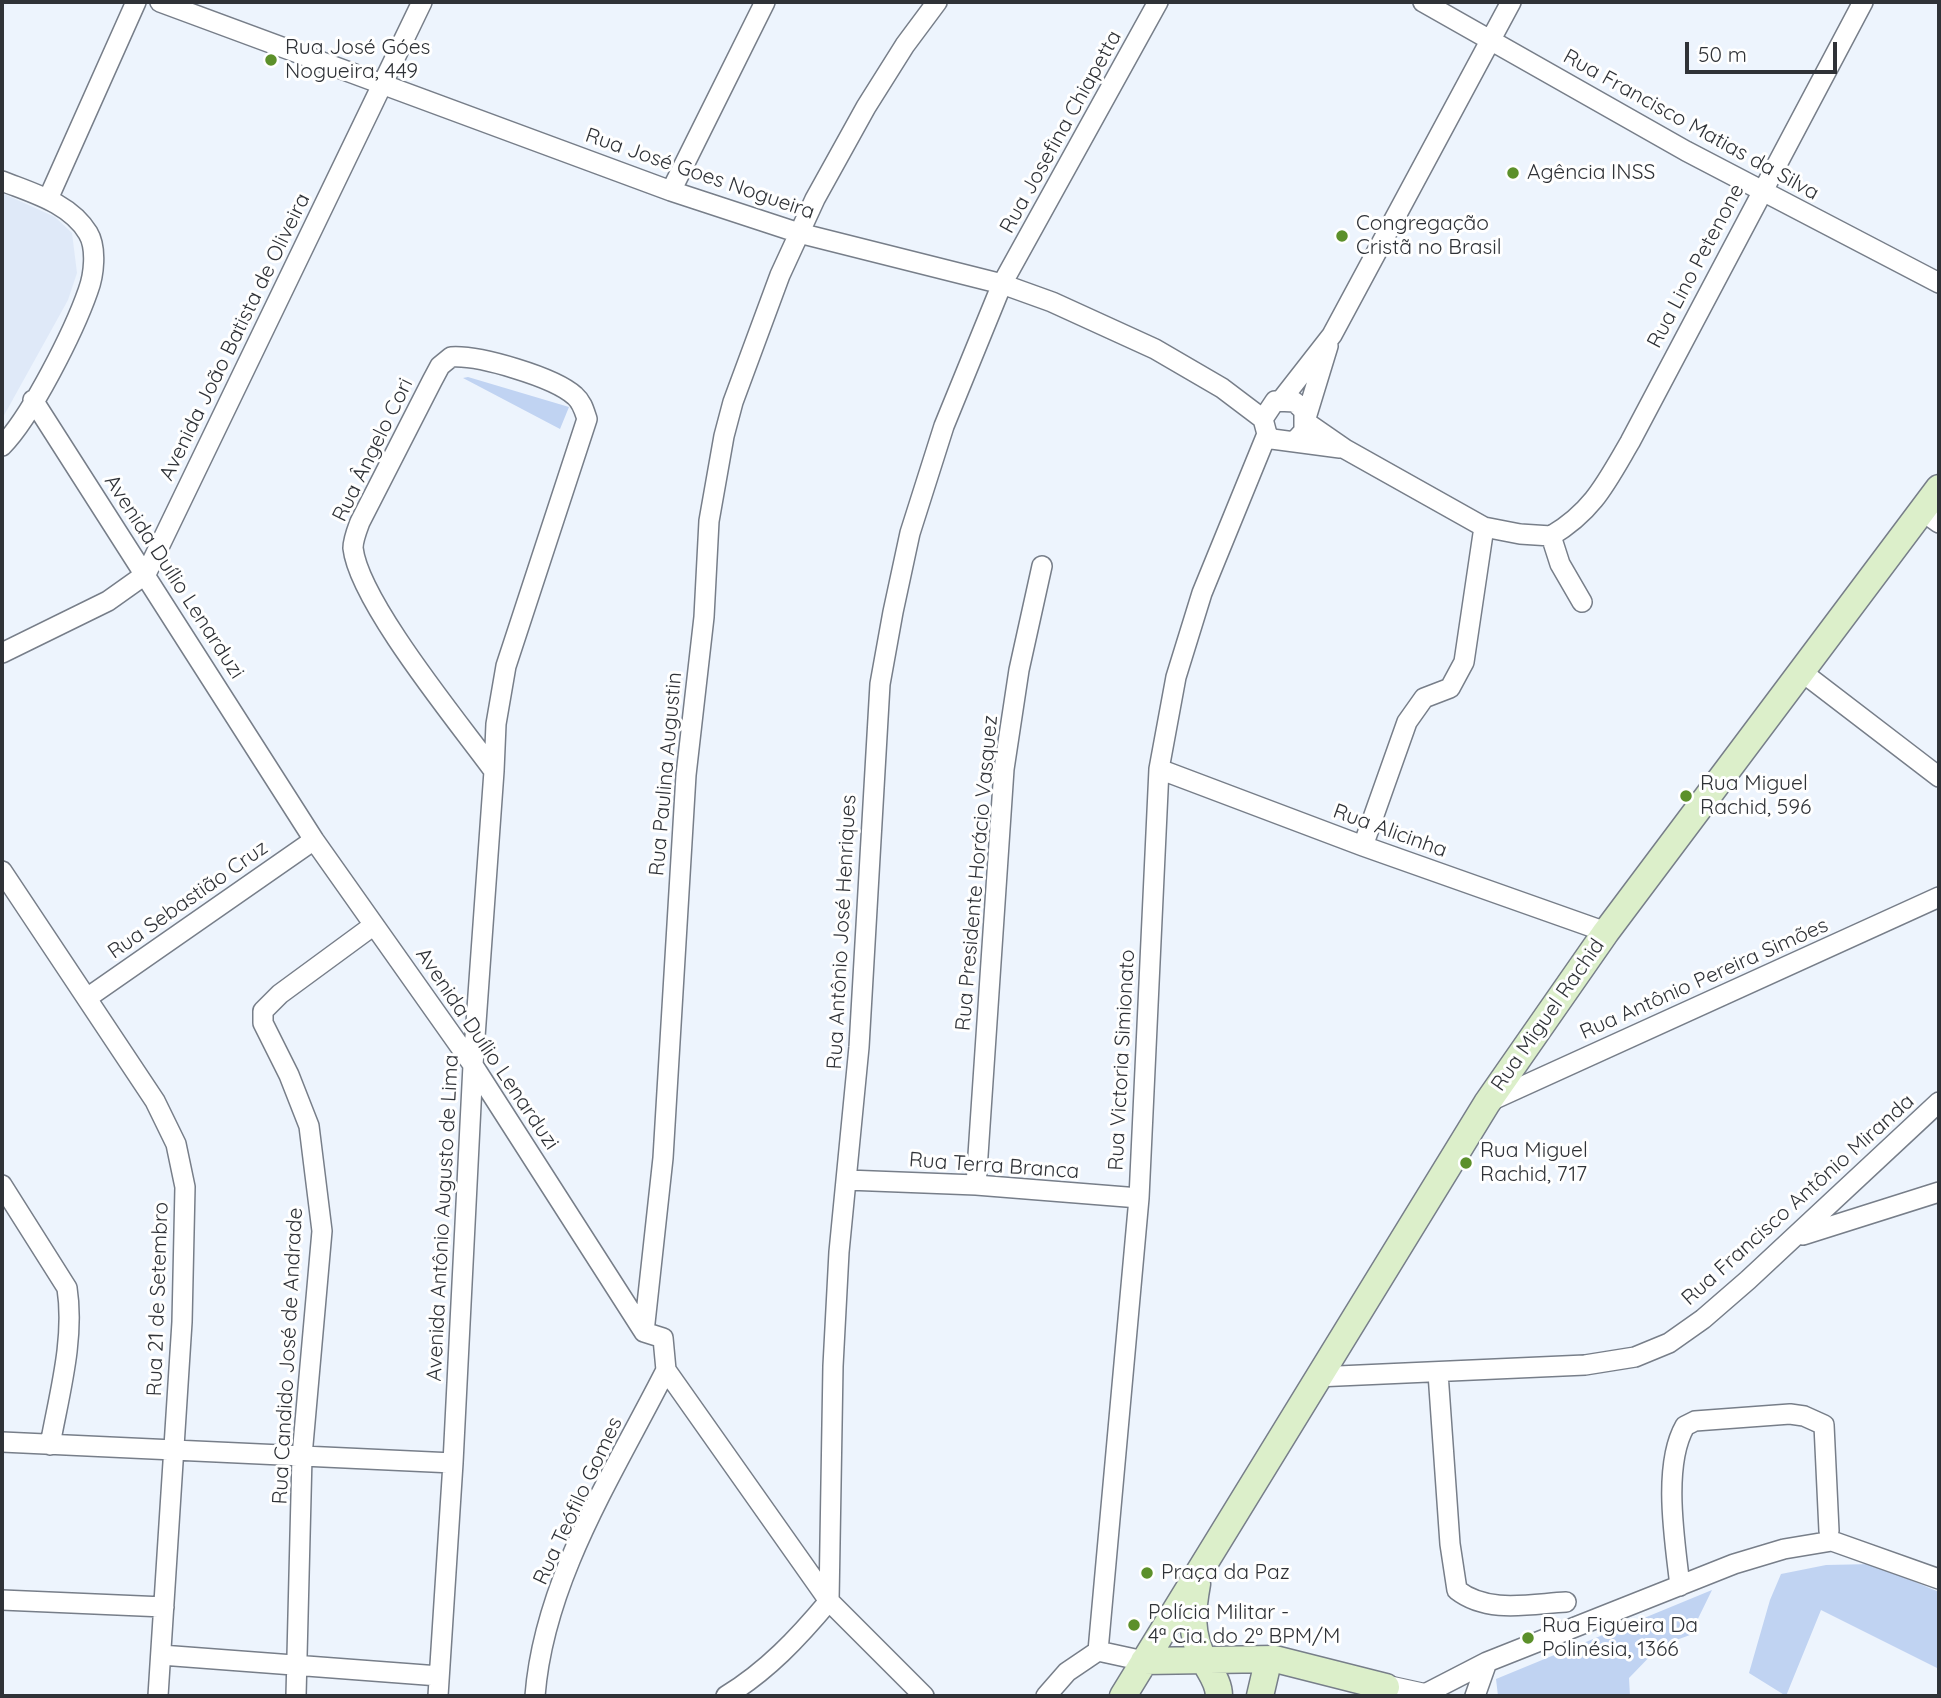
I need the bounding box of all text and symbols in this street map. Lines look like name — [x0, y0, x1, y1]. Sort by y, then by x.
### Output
street label: Rua Josefina Chiapetta — [995, 26, 1127, 238]
scale bar — [1689, 28, 1841, 72]
place label: Rua José Góes Nogueira, 449 — [285, 35, 430, 85]
text: 50 m — [1698, 41, 1747, 67]
street label: Rua Francisco Matias da Silva — [1559, 44, 1823, 206]
marker: Rua José Góes Nogueira, 449 — [263, 52, 279, 68]
street label: Rua José Goes Nogueira — [582, 123, 818, 225]
place label: Agência INSS — [1527, 160, 1655, 186]
marker: Agência INSS — [1505, 165, 1521, 181]
street label: Rua Lino Petenone — [1642, 180, 1750, 352]
street label: Avenida João Batista de Oliveira — [154, 189, 316, 485]
place label: Congregação Cristã no Brasil — [1356, 211, 1502, 261]
marker: Congregação Cristã no Brasil — [1334, 228, 1350, 244]
street label: Rua Ângelo Cori — [327, 374, 419, 526]
street label: Avenida Duílio Lenarduzi — [99, 470, 249, 684]
street label: Rua Paulina Augustin — [645, 671, 687, 877]
street label: Rua Presidente Horácio Vasquez — [951, 714, 1003, 1032]
place label: Rua Miguel Rachid, 596 — [1700, 771, 1811, 821]
marker: Rua Miguel Rachid, 596 — [1678, 788, 1694, 804]
street label: Rua Antônio José Henriques — [822, 794, 862, 1070]
street label: Rua Alicinha — [1330, 799, 1450, 863]
street label: Rua Sebastião Cruz — [103, 835, 273, 965]
street label: Rua Antônio Pereira Simões — [1576, 913, 1832, 1045]
street label: Rua Miguel Rachid — [1486, 934, 1610, 1096]
street label: Avenida Duílio Lenarduzi — [410, 943, 564, 1155]
street label: Rua Victoria Simionato — [1104, 949, 1140, 1171]
street label: Avenida Antônio Augusto de Lima — [422, 1054, 464, 1382]
street label: Rua Francisco Antônio Miranda — [1677, 1089, 1919, 1311]
place label: Rua Miguel Rachid, 717 — [1480, 1138, 1588, 1188]
street label: Rua Terra Branca — [908, 1147, 1080, 1185]
marker: Rua Miguel Rachid, 717 — [1458, 1155, 1474, 1171]
street label: Rua 21 de Setembro — [142, 1201, 174, 1397]
street label: Rua Candido José de Andrade — [268, 1207, 308, 1505]
street label: Rua Teófilo Gomes — [528, 1413, 628, 1589]
place label: Praça da Paz — [1161, 1560, 1290, 1586]
marker: Praça da Paz — [1139, 1565, 1155, 1581]
place label: Polícia Militar - 4ª Cia. do 2º BPM/M — [1148, 1600, 1340, 1650]
place label: Rua Figueira Da Polinésia, 1366 — [1542, 1613, 1698, 1663]
marker: Polícia Militar - 4ª Cia. do 2º BPM/M — [1126, 1617, 1142, 1633]
marker: Rua Figueira Da Polinésia, 1366 — [1520, 1630, 1536, 1646]

